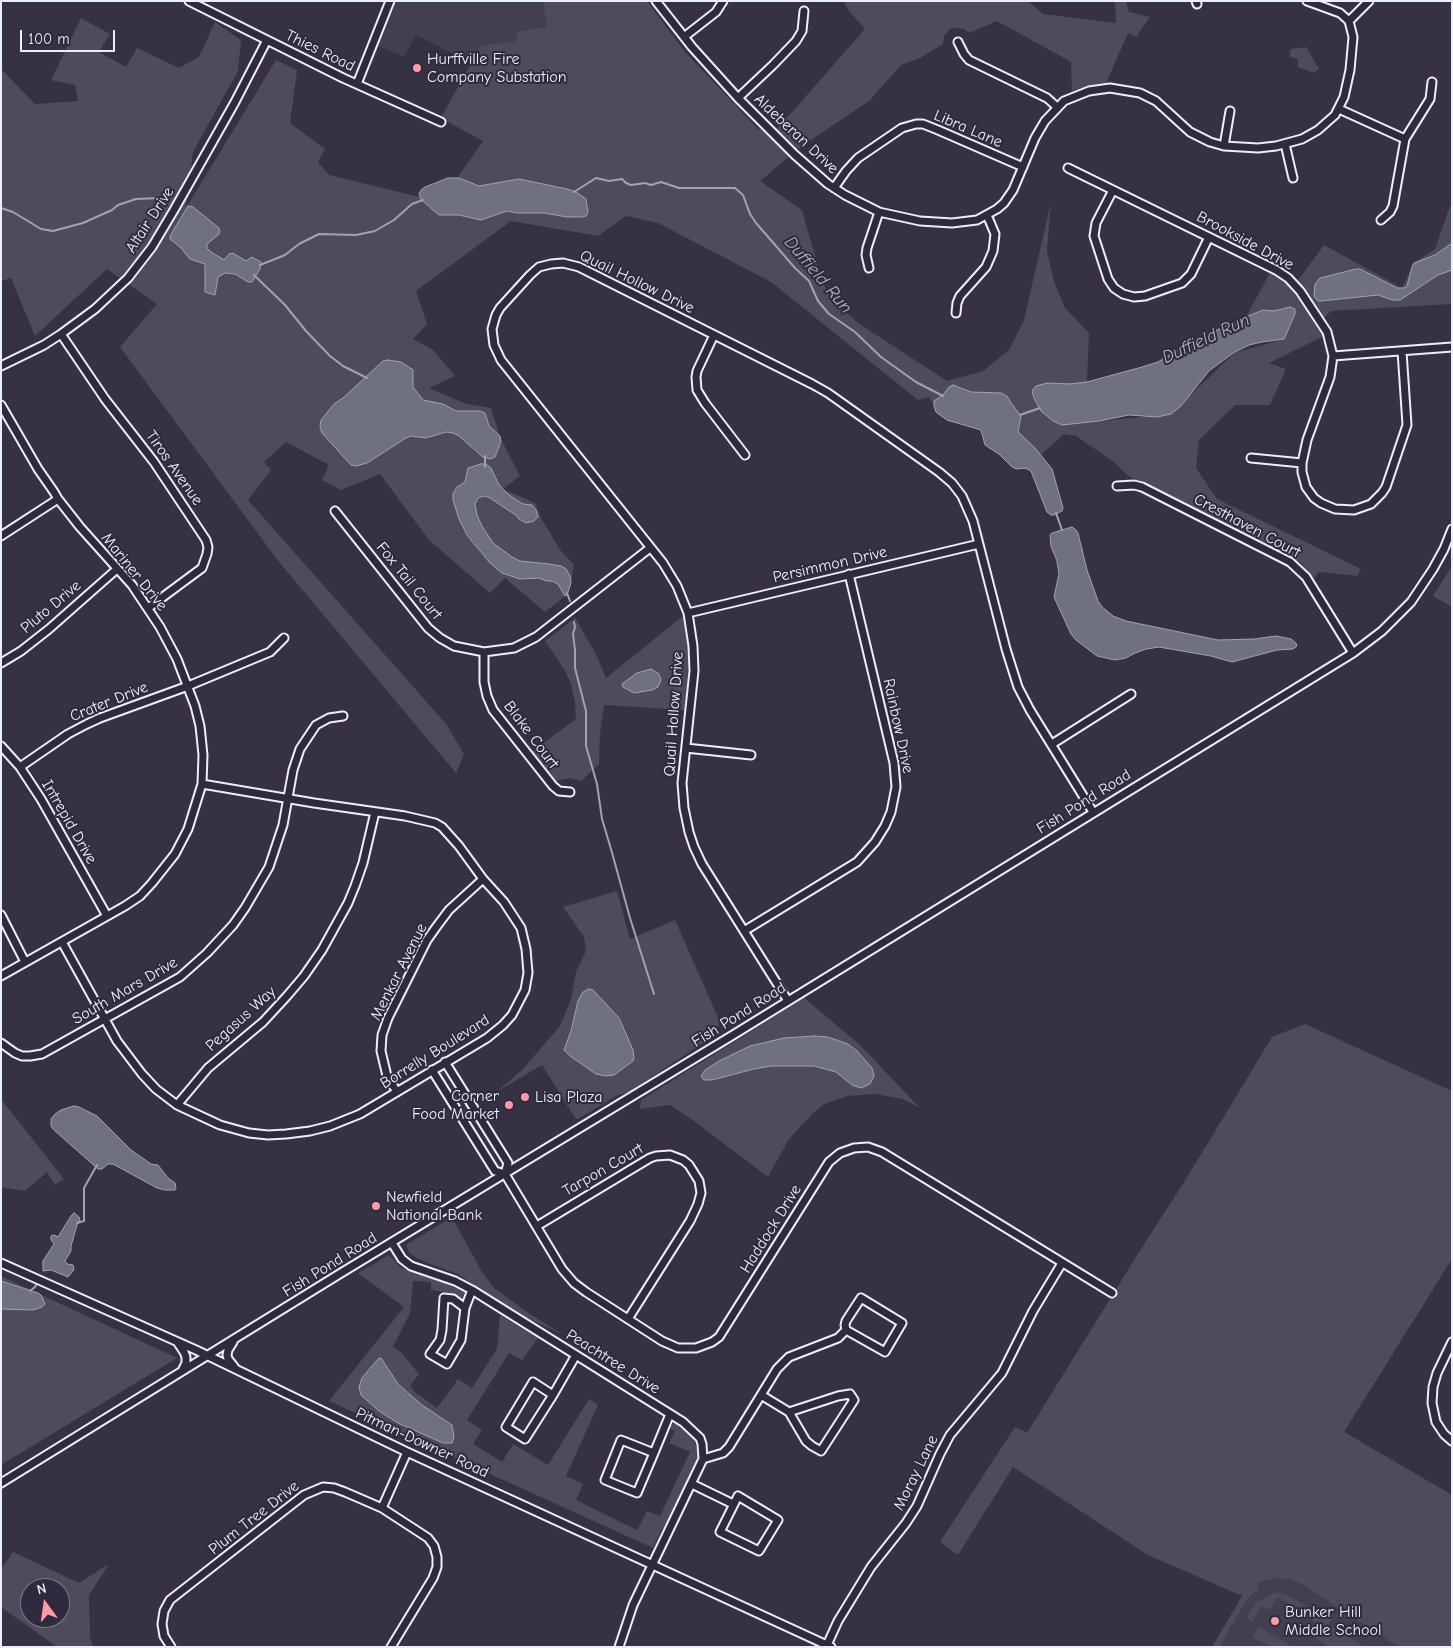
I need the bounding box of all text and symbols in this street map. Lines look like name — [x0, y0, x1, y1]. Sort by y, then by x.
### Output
scale bar — [22, 20, 118, 52]
street label: Thies Road — [282, 26, 358, 76]
text: 100 m — [28, 30, 70, 48]
place label: Hurffville Fire Company Substation — [427, 49, 567, 87]
marker: Hurffville Fire Company Substation — [411, 62, 423, 74]
street label: Aldeberan Drive — [750, 90, 842, 178]
street label: Libra Lane — [931, 106, 1005, 152]
street label: Altair Drive — [122, 183, 178, 257]
street label: Brookside Drive — [1193, 207, 1297, 275]
water label: Duffield Run — [779, 232, 857, 318]
street label: Quail Hollow Drive — [577, 246, 697, 318]
water label: Duffield Run — [1159, 309, 1253, 369]
street label: Tiros Avenue — [141, 427, 207, 509]
street label: Cresthaven Court — [1190, 490, 1304, 562]
street label: Mariner Drive — [97, 529, 171, 615]
street label: Fox Tail Court — [372, 538, 446, 624]
street label: Persimmon Drive — [771, 543, 889, 587]
street label: Pluto Drive — [17, 576, 85, 638]
street label: Quail Hollow Drive — [660, 651, 688, 777]
street label: Rainbow Drive — [879, 677, 917, 775]
street label: Crater Drive — [67, 678, 151, 726]
street label: Blake Court — [499, 697, 563, 773]
street label: Fish Pond Road — [1033, 765, 1135, 839]
street label: Intrepid Drive — [37, 776, 101, 868]
street label: Menkar Avenue — [366, 920, 432, 1024]
street label: South Mars Drive — [69, 953, 181, 1029]
street label: Fish Pond Road — [688, 978, 790, 1052]
street label: Pegasus Way — [202, 982, 280, 1056]
street label: Borrelly Boulevard — [377, 1011, 493, 1093]
place label: Corner Food Market — [412, 1086, 499, 1124]
place label: Lisa Plaza — [535, 1087, 602, 1107]
marker: Lisa Plaza — [519, 1091, 531, 1103]
marker: Corner Food Market — [503, 1099, 515, 1111]
street label: Tarpon Court — [559, 1139, 647, 1201]
street label: Haddock Drive — [736, 1181, 806, 1277]
place label: Newfield National Bank — [386, 1187, 482, 1225]
marker: Newfield National Bank — [370, 1200, 382, 1212]
street label: Fish Pond Road — [279, 1228, 381, 1302]
street label: Peachtree Drive — [562, 1325, 664, 1399]
street label: Pitman-Downer Road — [352, 1404, 492, 1482]
street label: Moray Lane — [890, 1432, 942, 1514]
street label: Plum Tree Drive — [205, 1477, 303, 1559]
north arrow — [20, 1578, 70, 1628]
text: N — [35, 1580, 48, 1598]
place label: Bunker Hill Middle School — [1285, 1602, 1381, 1640]
marker: Bunker Hill Middle School — [1269, 1615, 1281, 1627]

